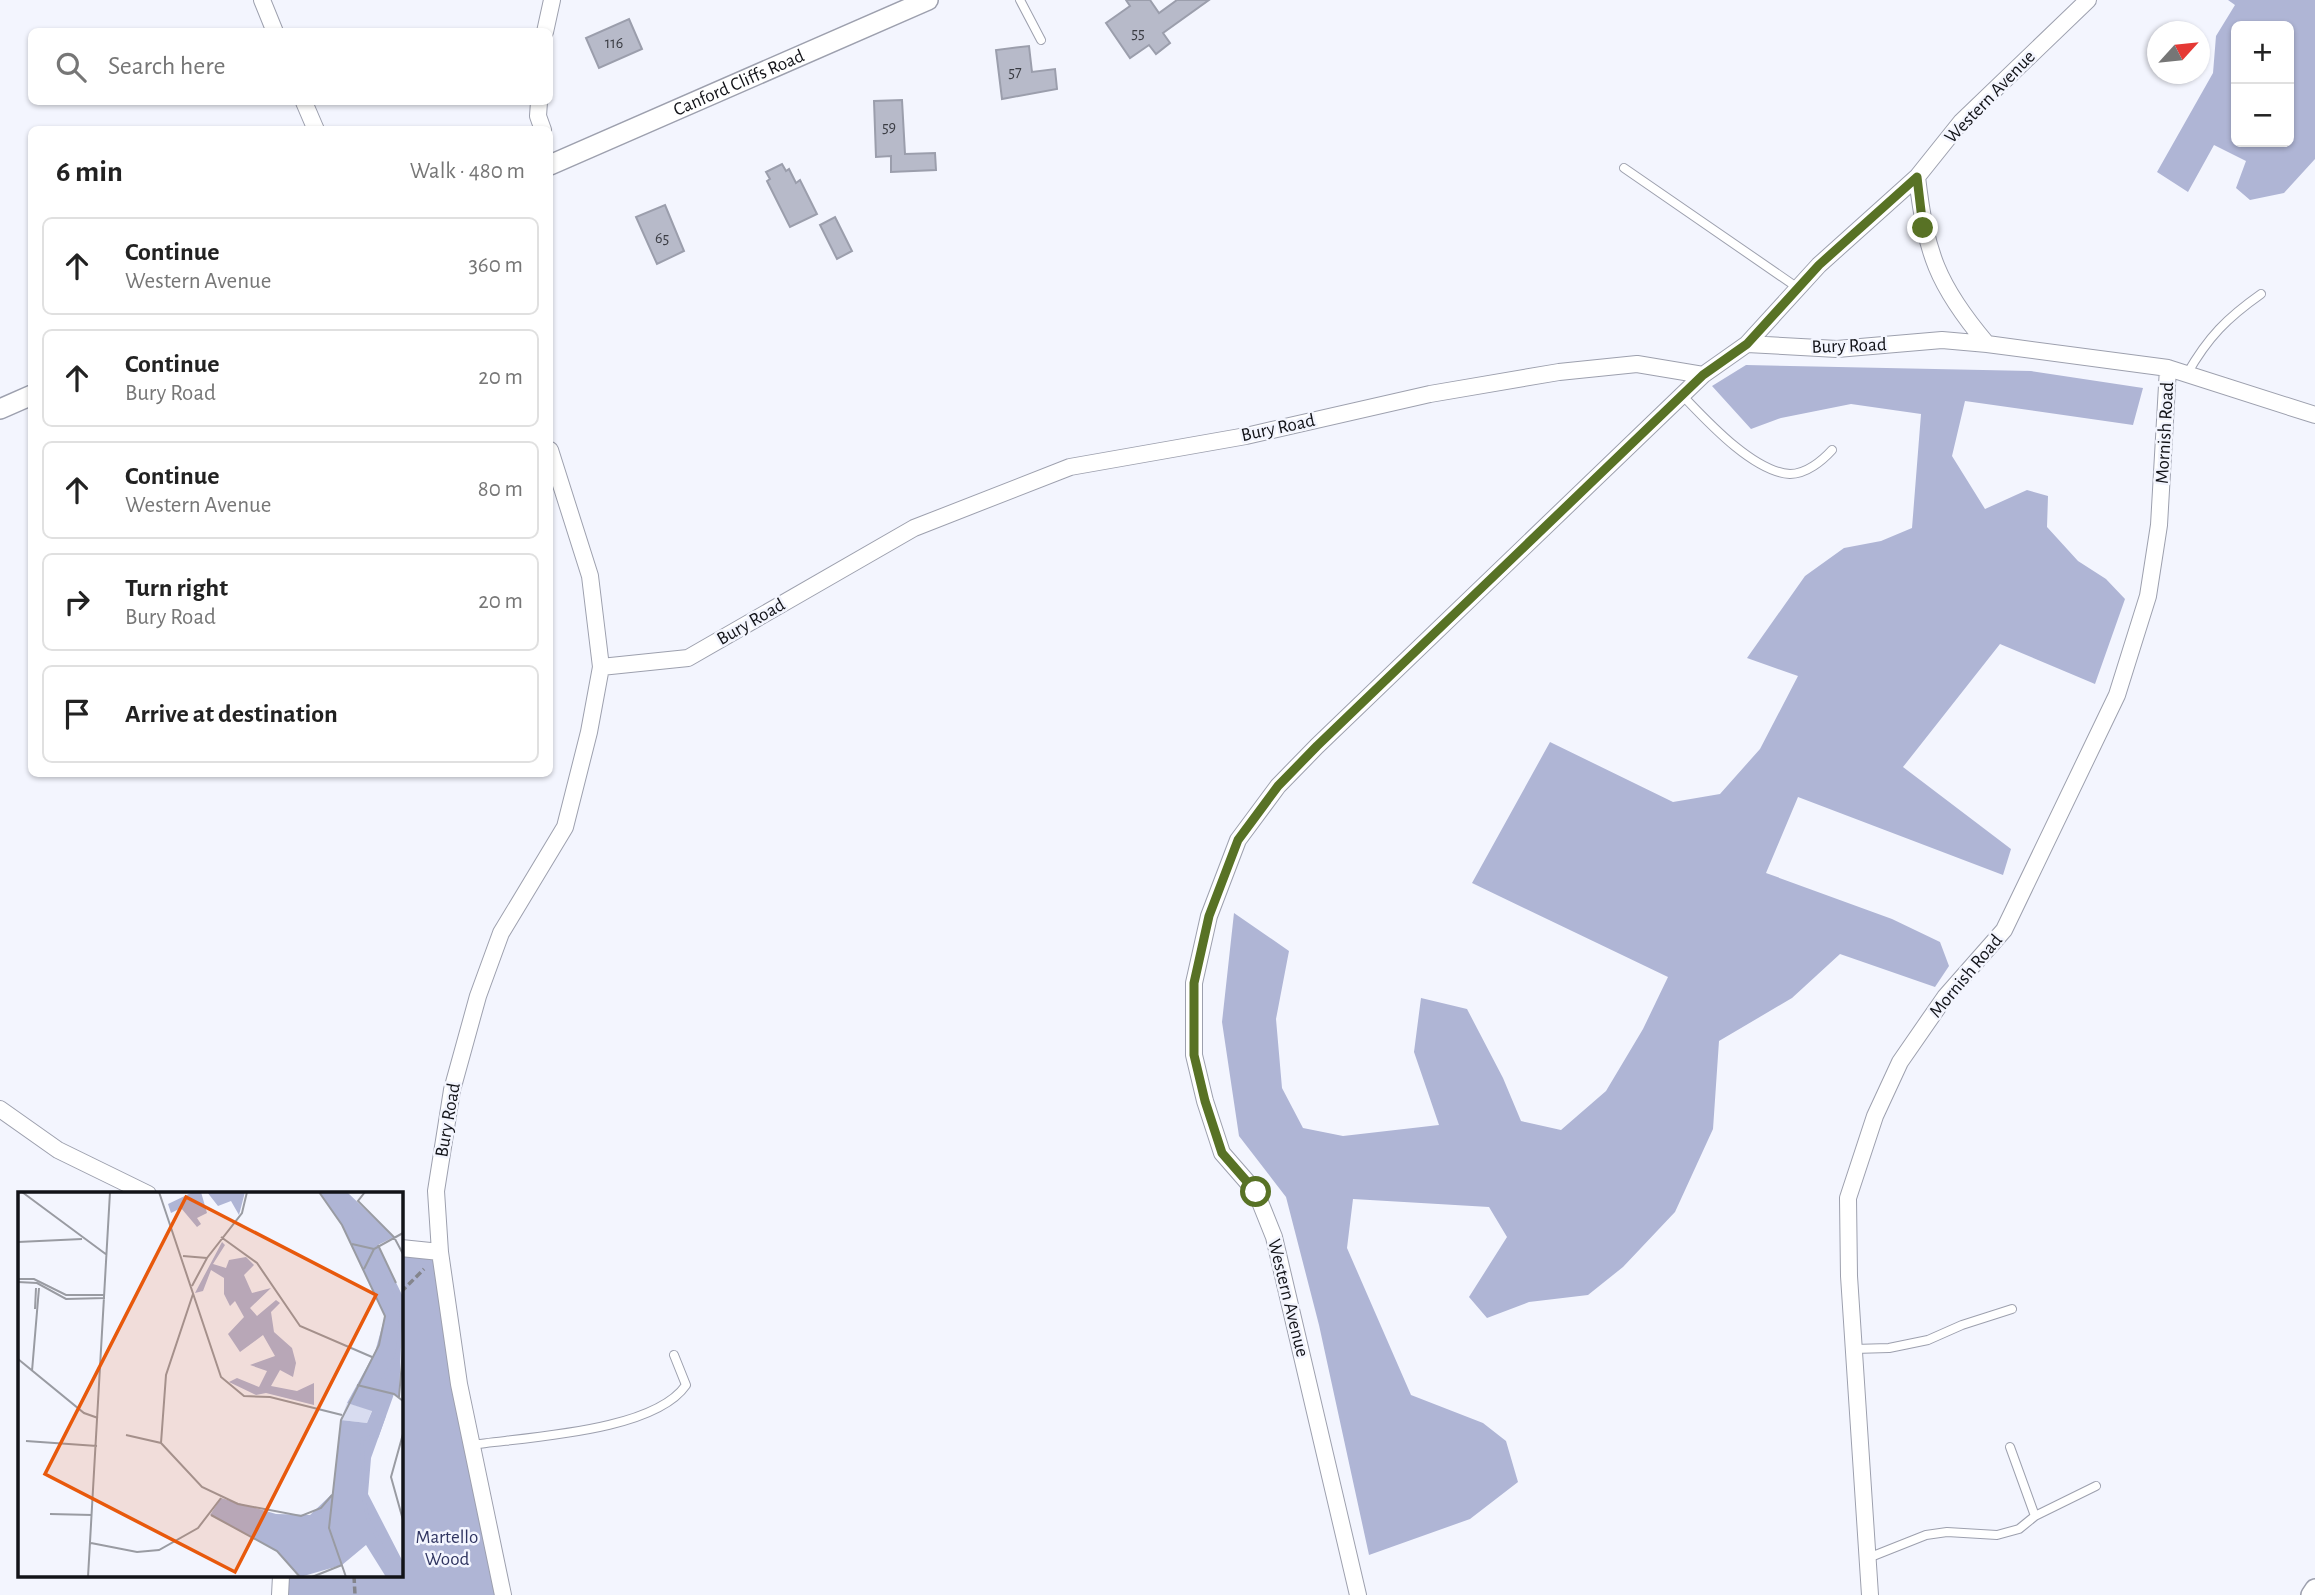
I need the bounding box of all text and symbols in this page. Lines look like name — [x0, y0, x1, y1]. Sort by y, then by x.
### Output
north arrow — [2147, 21, 2210, 84]
map controls — [2231, 21, 2294, 147]
button: + — [2231, 21, 2294, 84]
house number: 55 — [1131, 25, 1145, 41]
search box — [28, 28, 553, 105]
house number: 116 — [605, 35, 623, 51]
street label: Canford Cliffs Road — [671, 46, 807, 119]
street label: Western Avenue — [1941, 47, 2039, 147]
icon: search — [52, 48, 90, 86]
text: Search here — [108, 53, 226, 79]
house number: 57 — [1008, 64, 1022, 80]
button: − — [2231, 84, 2294, 147]
house number: 59 — [882, 119, 896, 135]
text: 6 min — [56, 157, 123, 187]
text: Walk · 480 m — [410, 160, 525, 183]
route end — [1907, 212, 1938, 243]
house number: 65 — [655, 230, 669, 246]
text: Continue — [125, 239, 220, 265]
icon: ahead — [58, 247, 96, 285]
text: 360 m — [468, 254, 523, 277]
text: Western Avenue — [125, 270, 271, 293]
street label: Bury Road — [1811, 335, 1887, 357]
text: Continue — [125, 351, 220, 377]
icon: ahead — [58, 359, 96, 397]
text: 20 m — [478, 366, 523, 389]
street label: Mornish Road — [2153, 381, 2177, 484]
text: Bury Road — [125, 382, 216, 405]
street label: Bury Road — [1239, 411, 1317, 445]
text: Continue — [125, 463, 220, 489]
icon: ahead — [58, 471, 96, 509]
text: 80 m — [478, 478, 523, 501]
text: Western Avenue — [125, 494, 271, 517]
text: Turn right — [125, 575, 228, 601]
icon: right — [58, 583, 96, 621]
text: 20 m — [478, 590, 523, 613]
street label: Bury Road — [714, 595, 788, 649]
text: Bury Road — [125, 606, 216, 629]
icon: arrive — [58, 695, 96, 733]
text: Arrive at destination — [125, 701, 338, 727]
street label: Mornish Road — [1926, 931, 2006, 1021]
street label: Bury Road — [432, 1081, 464, 1159]
route start — [1240, 1176, 1271, 1207]
inset map — [18, 1192, 402, 1578]
street label: Western Avenue — [1264, 1237, 1312, 1359]
park label: Martello Wood — [416, 1528, 478, 1569]

